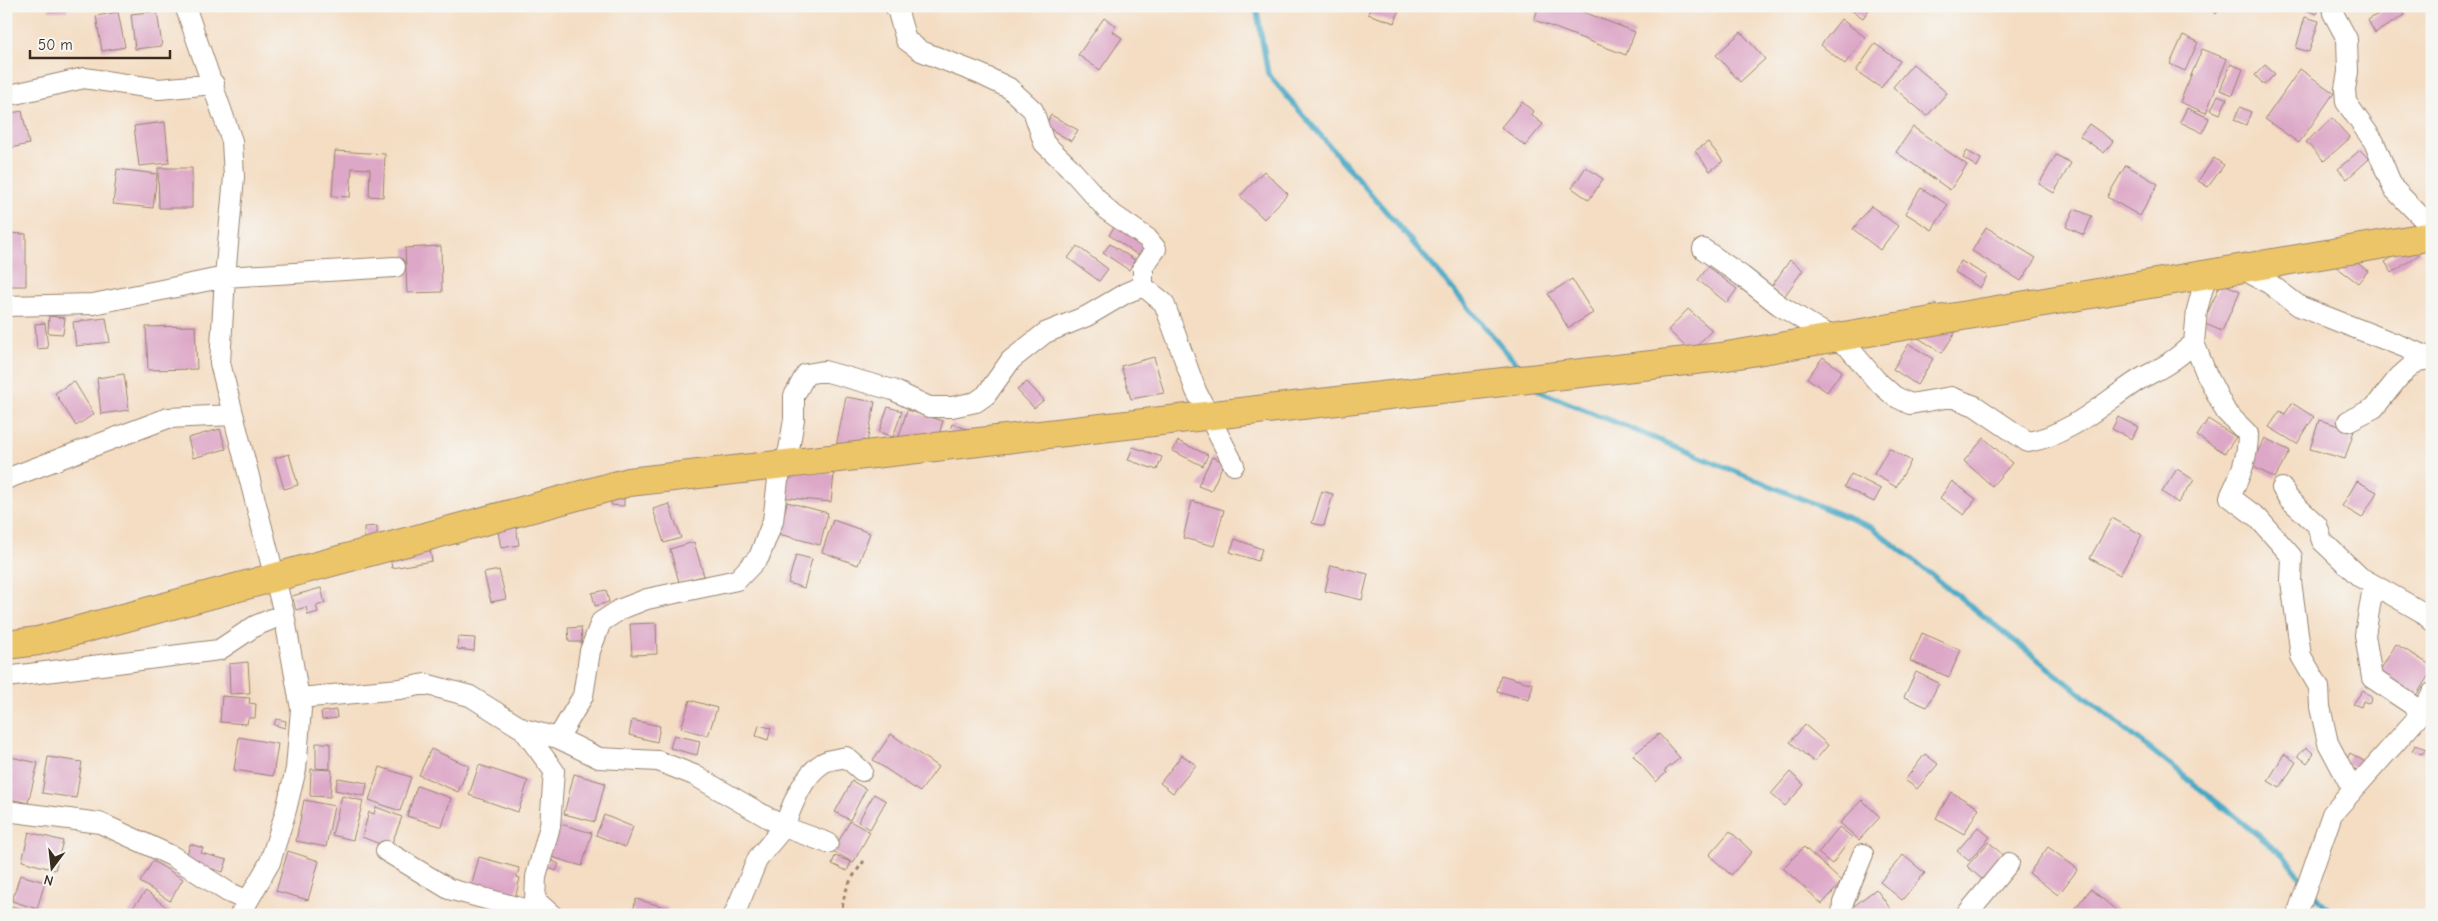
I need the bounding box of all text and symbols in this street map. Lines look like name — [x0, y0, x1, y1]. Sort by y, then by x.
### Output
scale bar — [30, 28, 170, 60]
text: 50 m — [38, 36, 73, 54]
north arrow — [28, 844, 78, 894]
text: N — [42, 871, 55, 889]

